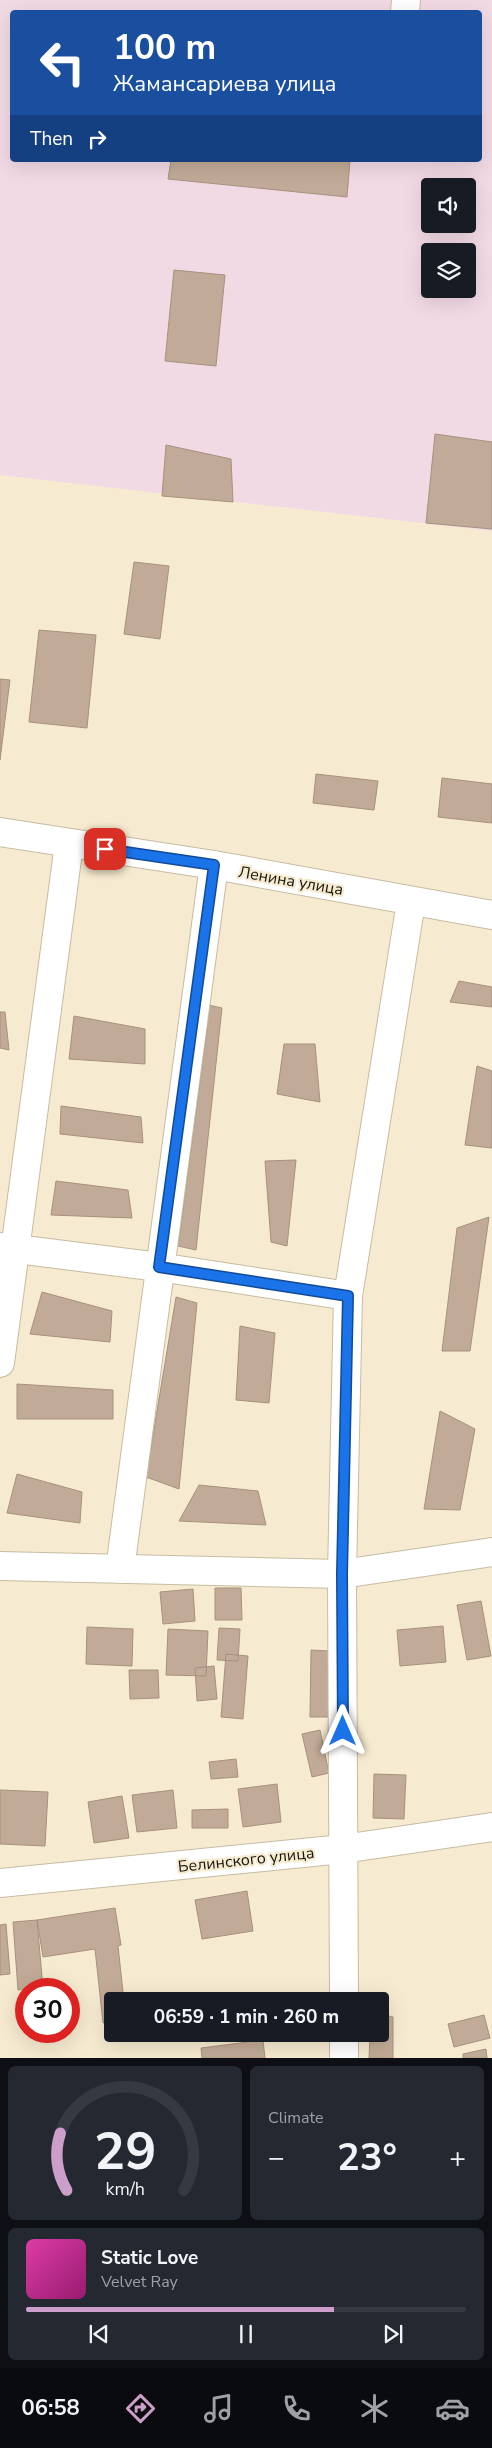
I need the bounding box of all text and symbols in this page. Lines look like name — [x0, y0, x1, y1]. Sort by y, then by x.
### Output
text: 100 m — [113, 24, 216, 71]
icon: left — [30, 30, 95, 95]
text: Жамансариева улица — [113, 69, 336, 99]
icon: right — [83, 125, 111, 153]
text: Then — [30, 126, 73, 152]
map controls — [421, 178, 476, 298]
button: sound — [421, 178, 476, 233]
button: layers — [421, 243, 476, 298]
pin — [84, 828, 126, 870]
icon: arrive — [91, 835, 119, 863]
street label: Ленина улица — [237, 861, 345, 901]
position arrow — [316, 1704, 368, 1756]
street label: Белинского улица — [177, 1842, 315, 1878]
speed limit sign: 30 — [15, 1978, 80, 2043]
text: 06:59 · 1 min · 260 m — [154, 2004, 339, 2030]
text: Climate — [268, 2107, 323, 2129]
text: 29 — [94, 2116, 156, 2187]
text: 23° — [337, 2132, 397, 2183]
text: − — [268, 2139, 285, 2177]
text: + — [449, 2139, 466, 2177]
text: km/h — [105, 2177, 145, 2201]
text: Static Love — [101, 2245, 198, 2271]
text: Velvet Ray — [101, 2271, 178, 2293]
icon: previous — [85, 2320, 113, 2348]
icon: pause — [232, 2320, 260, 2348]
icon: next — [379, 2320, 407, 2348]
icon: directions — [123, 2391, 158, 2426]
icon: music — [201, 2391, 236, 2426]
icon: phone — [279, 2391, 314, 2426]
icon: climate — [357, 2391, 392, 2426]
icon: car — [435, 2391, 470, 2426]
text: 06:58 — [22, 2393, 80, 2423]

